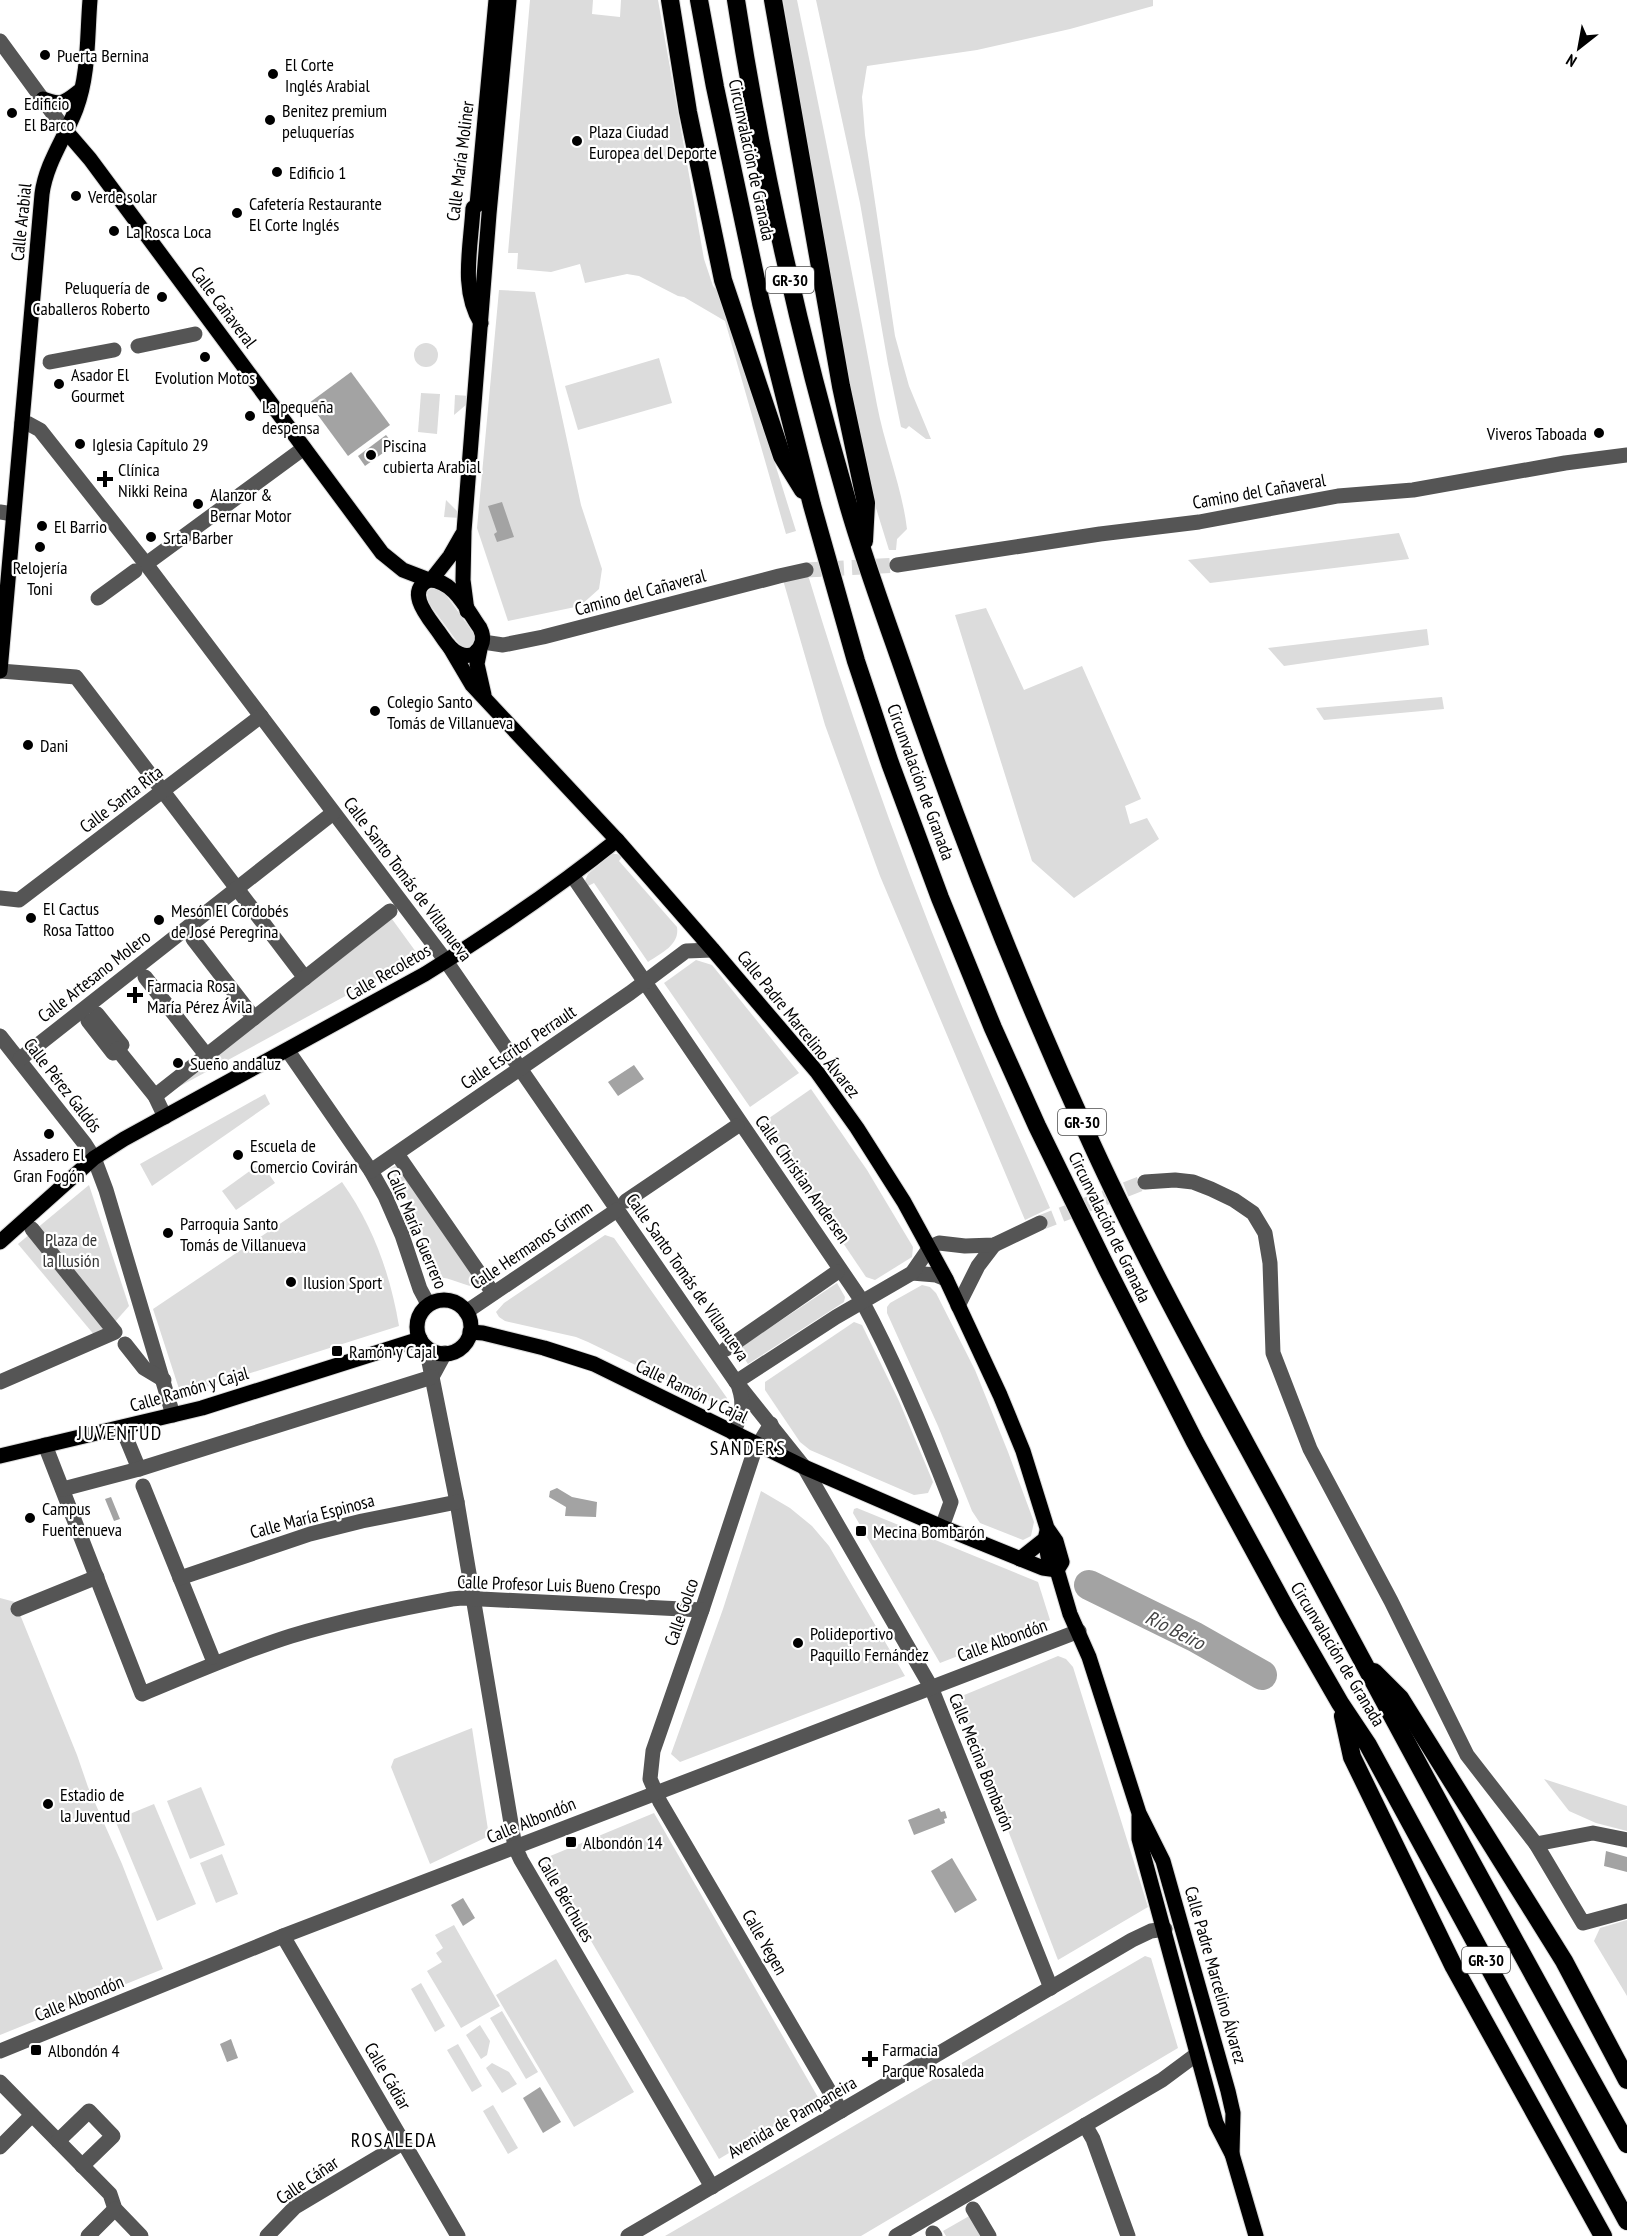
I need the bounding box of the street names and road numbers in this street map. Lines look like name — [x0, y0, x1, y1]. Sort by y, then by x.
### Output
street label: Circunvalación de Granada — [724, 77, 780, 243]
street label: Calle María Moliner — [441, 99, 479, 222]
street label: Calle Arabial — [5, 181, 37, 262]
street label: Calle Cañaveral — [186, 262, 263, 353]
road number: GR-30 — [766, 267, 814, 293]
street label: Camino del Cañaveral — [1191, 468, 1328, 514]
street label: Camino del Cañaveral — [572, 563, 709, 621]
street label: Circunvalación de Granada — [882, 701, 960, 863]
street label: Calle Santa Rita — [75, 760, 167, 838]
street label: Calle Santo Tomás de Villanueva — [339, 792, 477, 966]
street label: Calle Artesano Molero — [33, 925, 155, 1027]
street label: Calle Recoletos — [341, 938, 435, 1006]
street label: Calle Padre Marcelino Álvarez — [732, 945, 866, 1103]
street label: Calle Escritor Perrault — [456, 1000, 580, 1094]
street label: Calle Pérez Galdós — [19, 1033, 107, 1137]
road number: GR-30 — [1058, 1109, 1106, 1135]
street label: Calle Christian Andersen — [750, 1110, 856, 1248]
street label: Circunvalación de Granada — [1064, 1148, 1156, 1306]
street label: Calle María Guerrero — [382, 1166, 453, 1292]
street label: Calle Santo Tomás de Villanueva — [621, 1189, 755, 1365]
street label: Calle Hermanos Grimm — [466, 1196, 596, 1294]
street label: Calle Ramón y Cajal — [632, 1354, 753, 1429]
street label: Calle Ramón y Cajal — [127, 1361, 252, 1417]
street label: Calle María Espinosa — [247, 1488, 377, 1544]
street label: Calle Profesor Luis Bueno Crespo — [457, 1570, 661, 1600]
street label: Calle Golco — [659, 1575, 703, 1649]
street label: Circunvalación de Granada — [1286, 1577, 1390, 1731]
street label: Calle Albondón — [954, 1613, 1050, 1667]
street label: Calle Mecina Bombarón — [944, 1690, 1020, 1834]
street label: Calle Albondón — [483, 1792, 579, 1848]
street label: Calle Bérchules — [532, 1852, 600, 1946]
street label: Calle Padre Marcelino Álvarez — [1180, 1884, 1252, 2066]
street label: Calle Yegen — [737, 1905, 793, 1979]
road number: GR-30 — [1462, 1947, 1510, 1973]
street label: Calle Albondón — [31, 1970, 127, 2026]
street label: Calle Cádiar — [360, 2038, 417, 2114]
street label: Avenida de Pampaneira — [723, 2071, 861, 2163]
street label: Calle Cáñar — [271, 2151, 343, 2209]

